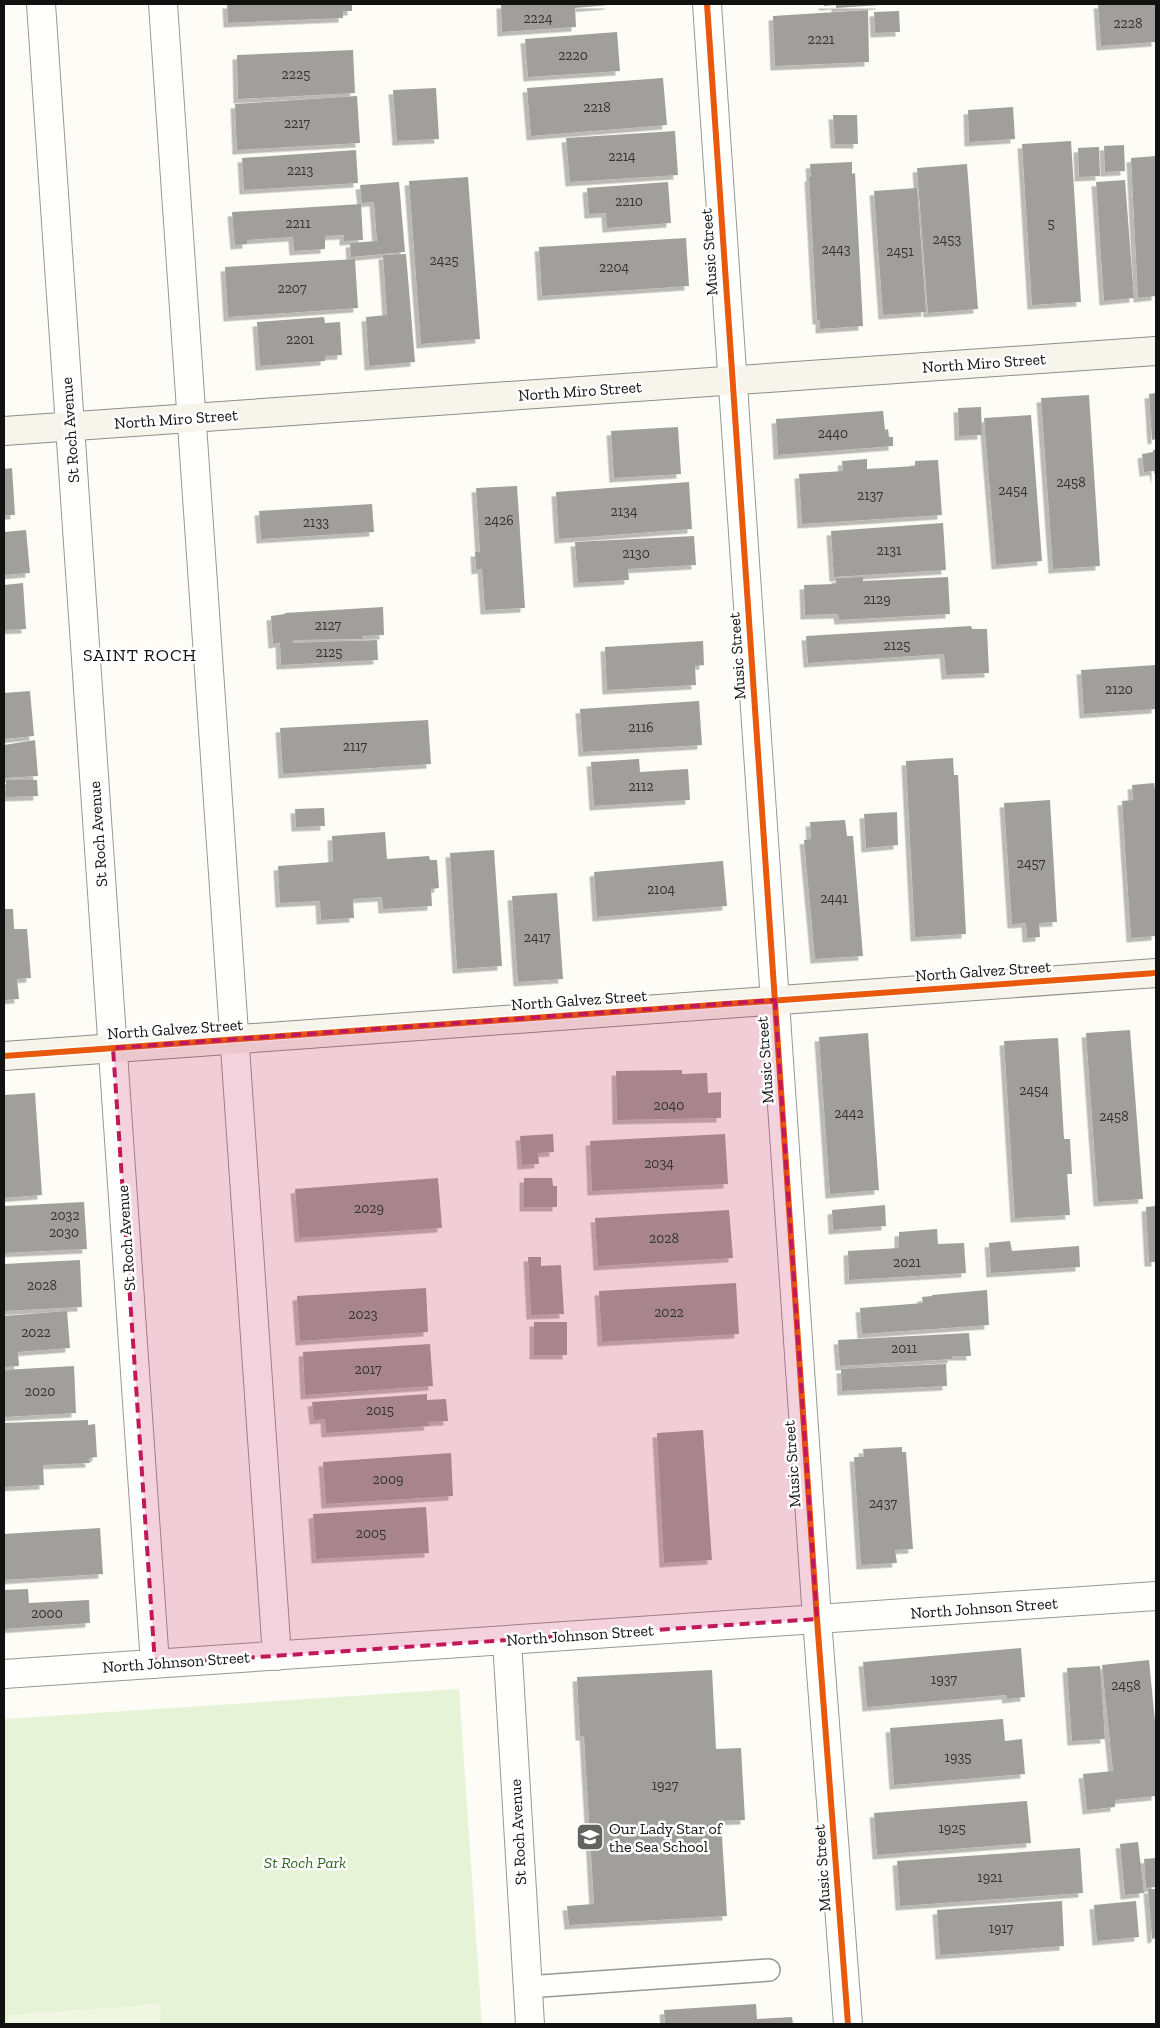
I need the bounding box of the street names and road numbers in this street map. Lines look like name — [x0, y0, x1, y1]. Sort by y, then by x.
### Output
street label: Music Street — [696, 208, 722, 296]
street label: North Miro Street — [921, 349, 1047, 377]
street label: St Roch Avenue — [57, 376, 83, 484]
street label: North Miro Street — [517, 377, 643, 405]
street label: North Miro Street — [113, 405, 239, 433]
street label: Music Street — [724, 612, 750, 700]
street label: St Roch Avenue — [85, 780, 111, 888]
street label: North Galvez Street — [914, 957, 1052, 985]
street label: North Galvez Street — [510, 986, 648, 1014]
street label: North Galvez Street — [106, 1015, 244, 1043]
street label: Music Street — [752, 1016, 778, 1104]
street label: St Roch Avenue — [113, 1184, 139, 1292]
street label: Music Street — [779, 1420, 805, 1508]
street label: North Johnson Street — [910, 1593, 1058, 1623]
street label: North Johnson Street — [506, 1620, 654, 1650]
street label: North Johnson Street — [102, 1647, 250, 1677]
street label: St Roch Avenue — [506, 1779, 530, 1885]
street label: Music Street — [809, 1824, 835, 1912]

